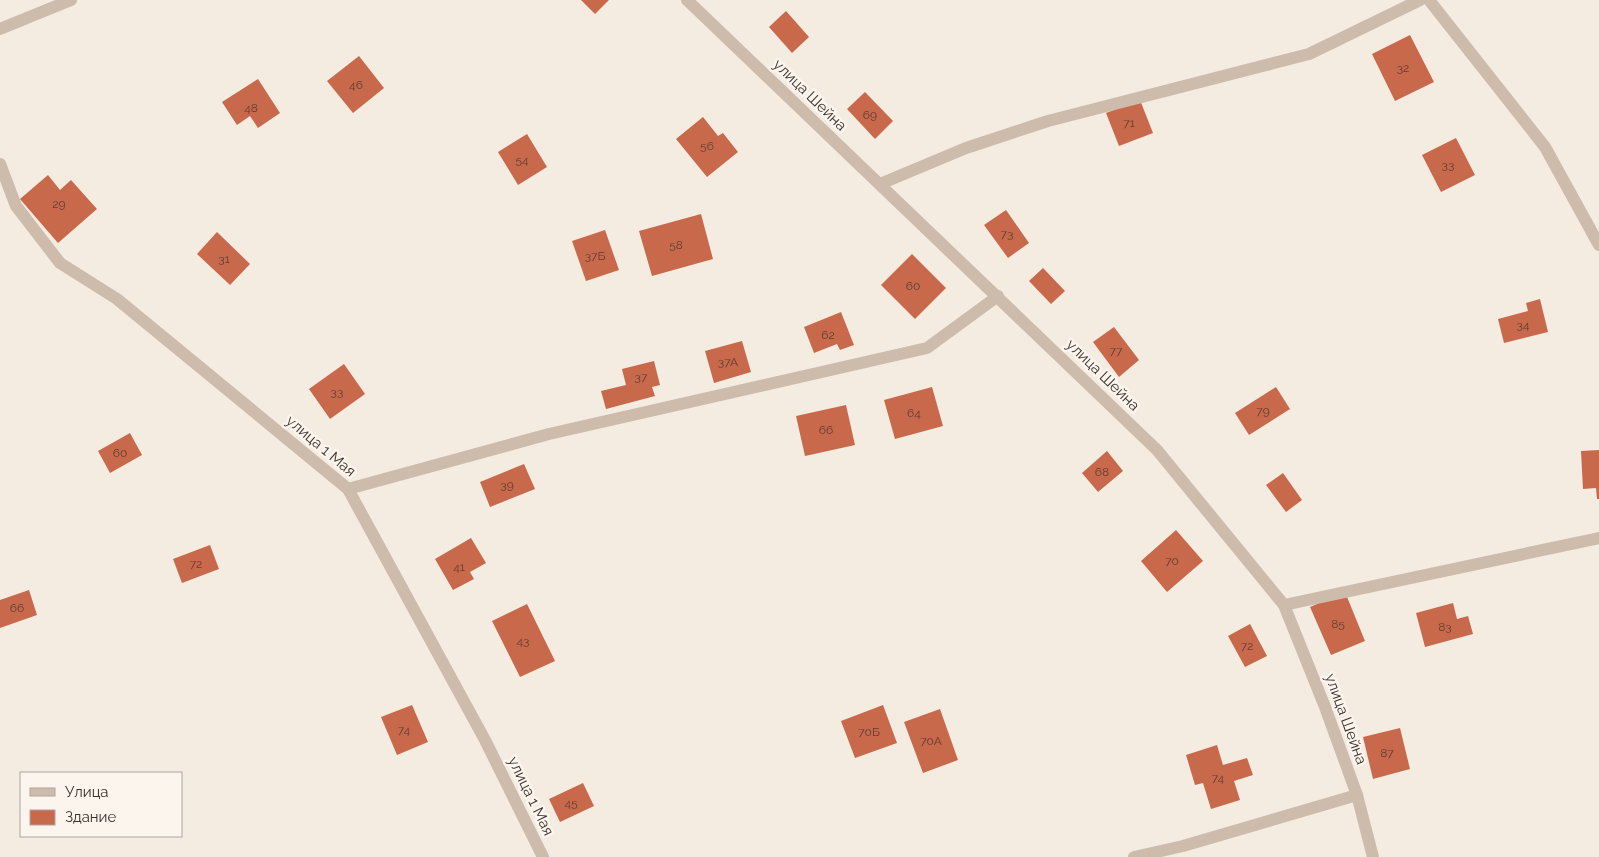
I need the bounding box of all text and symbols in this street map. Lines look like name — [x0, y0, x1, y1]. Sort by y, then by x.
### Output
street label: улица Шейна — [770, 55, 850, 135]
house number: 32 — [1397, 61, 1409, 75]
house number: 46 — [349, 78, 363, 92]
house number: 48 — [244, 101, 258, 115]
house number: 69 — [863, 108, 877, 122]
house number: 71 — [1123, 116, 1135, 130]
house number: 56 — [700, 139, 714, 153]
house number: 54 — [515, 153, 529, 167]
house number: 33 — [1442, 158, 1454, 172]
house number: 29 — [52, 197, 66, 211]
house number: 73 — [1001, 227, 1013, 241]
house number: 58 — [669, 238, 683, 252]
house number: 37Б — [585, 249, 605, 263]
house number: 31 — [218, 252, 230, 266]
house number: 60 — [906, 279, 920, 293]
house number: 34 — [1517, 318, 1530, 332]
house number: 62 — [821, 328, 835, 342]
street label: улица Шейна — [1063, 335, 1143, 415]
house number: 77 — [1110, 344, 1123, 358]
house number: 37А — [718, 355, 738, 369]
house number: 37 — [635, 370, 648, 384]
house number: 33 — [331, 385, 343, 399]
house number: 79 — [1256, 404, 1270, 418]
house number: 64 — [907, 406, 921, 420]
street label: улица 1 Мая — [282, 412, 360, 480]
house number: 66 — [819, 423, 833, 437]
house number: 60 — [113, 446, 127, 460]
house number: 68 — [1095, 465, 1109, 479]
house number: 39 — [500, 478, 514, 492]
house number: 70 — [1165, 554, 1179, 568]
house number: 72 — [190, 557, 202, 571]
house number: 41 — [453, 560, 465, 574]
house number: 66 — [10, 601, 24, 615]
house number: 85 — [1331, 617, 1345, 631]
house number: 83 — [1438, 620, 1452, 634]
house number: 43 — [517, 634, 529, 648]
house number: 72 — [1241, 639, 1253, 653]
street label: улица Шейна — [1321, 671, 1371, 767]
house number: 74 — [398, 723, 411, 737]
house number: 70Б — [858, 725, 880, 739]
house number: 70А — [920, 734, 942, 748]
house number: 87 — [1380, 746, 1394, 760]
street label: улица 1 Мая — [504, 754, 558, 838]
house number: 74 — [1212, 771, 1225, 785]
legend — [20, 772, 182, 837]
text: Улица — [65, 783, 109, 801]
house number: 45 — [564, 796, 578, 810]
text: Здание — [65, 808, 117, 826]

